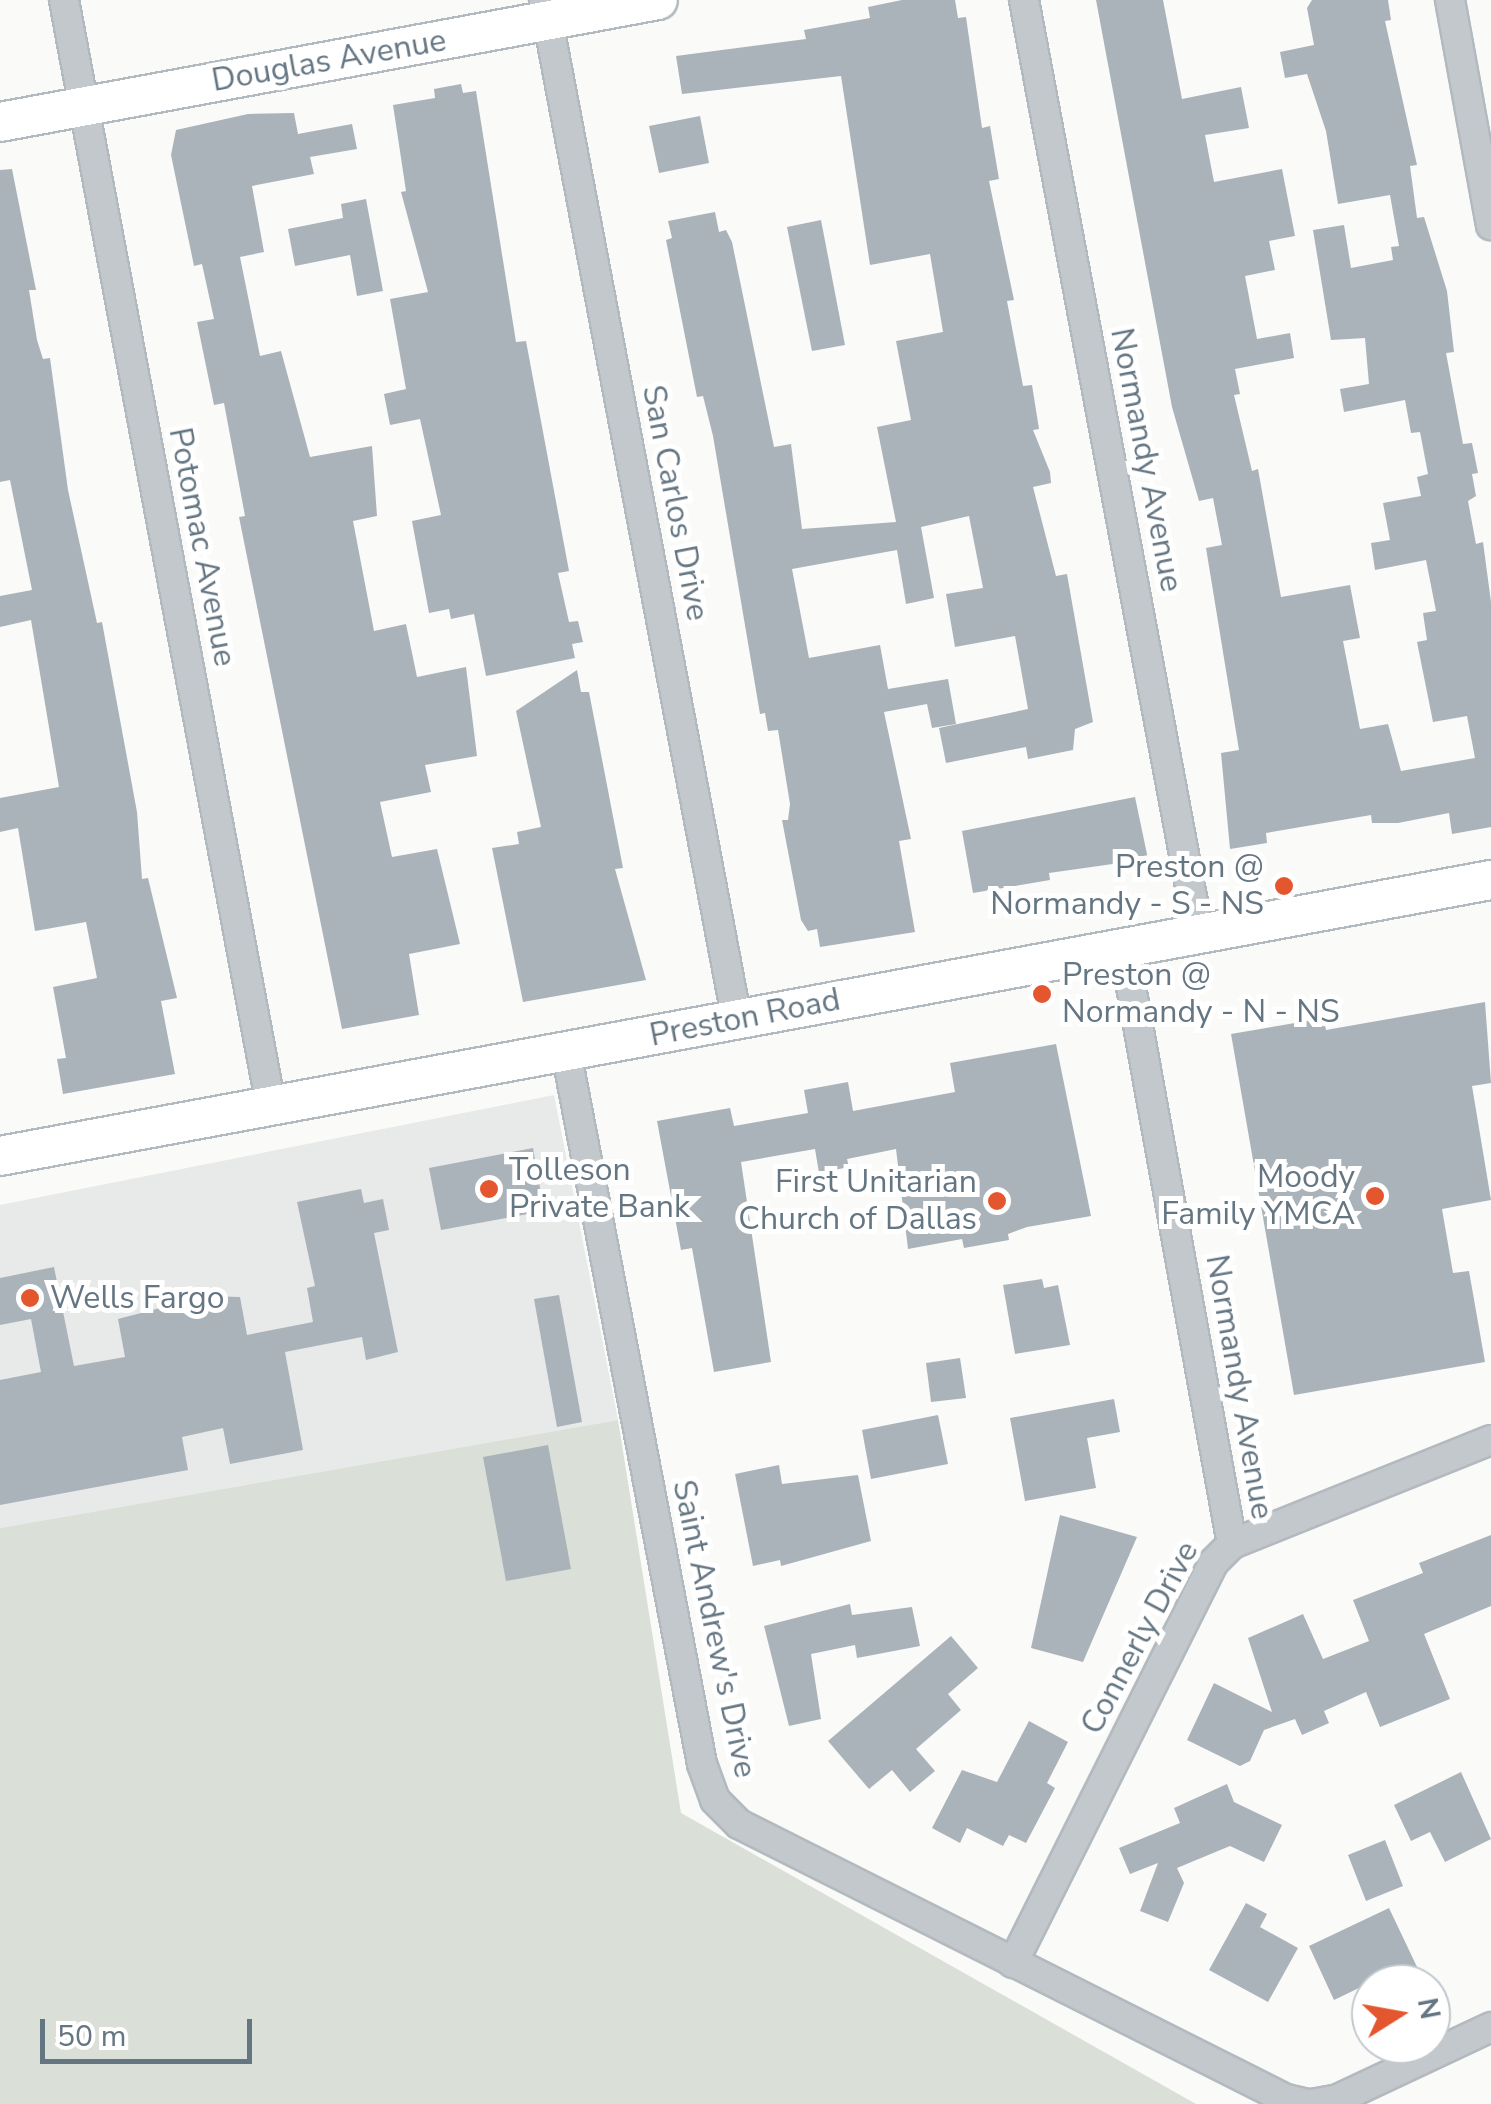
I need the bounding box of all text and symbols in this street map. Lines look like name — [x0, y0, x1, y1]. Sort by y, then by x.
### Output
street label: Douglas Avenue — [209, 21, 449, 101]
street label: Normandy Avenue — [1102, 325, 1190, 595]
street label: San Carlos Drive — [633, 382, 717, 624]
street label: Potomac Avenue — [160, 424, 244, 670]
place label: Preston @ Normandy - S - NS — [990, 849, 1264, 924]
marker: Preston @ Normandy - S - NS — [1273, 875, 1295, 897]
place label: Preston @ Normandy - N - NS — [1062, 957, 1340, 1032]
street label: Preston Road — [647, 981, 843, 1055]
marker: Preston @ Normandy - N - NS — [1031, 983, 1053, 1005]
place label: Tolleson Private Bank — [509, 1152, 690, 1227]
place label: Moody Family YMCA — [1161, 1159, 1355, 1234]
place label: First Unitarian Church of Dallas — [738, 1164, 977, 1239]
marker: Tolleson Private Bank — [478, 1178, 500, 1200]
marker: Moody Family YMCA — [1364, 1185, 1386, 1207]
marker: First Unitarian Church of Dallas — [986, 1190, 1008, 1212]
street label: Normandy Avenue — [1197, 1252, 1281, 1522]
place label: Wells Fargo — [50, 1279, 224, 1317]
marker: Wells Fargo — [19, 1287, 41, 1309]
street label: Saint Andrew's Drive — [664, 1477, 764, 1781]
street label: Connerly Drive — [1073, 1535, 1207, 1741]
north arrow — [1351, 1964, 1451, 2064]
text: N — [1408, 1995, 1449, 2023]
scale bar — [45, 1999, 258, 2061]
text: 50 m — [57, 2016, 126, 2057]

